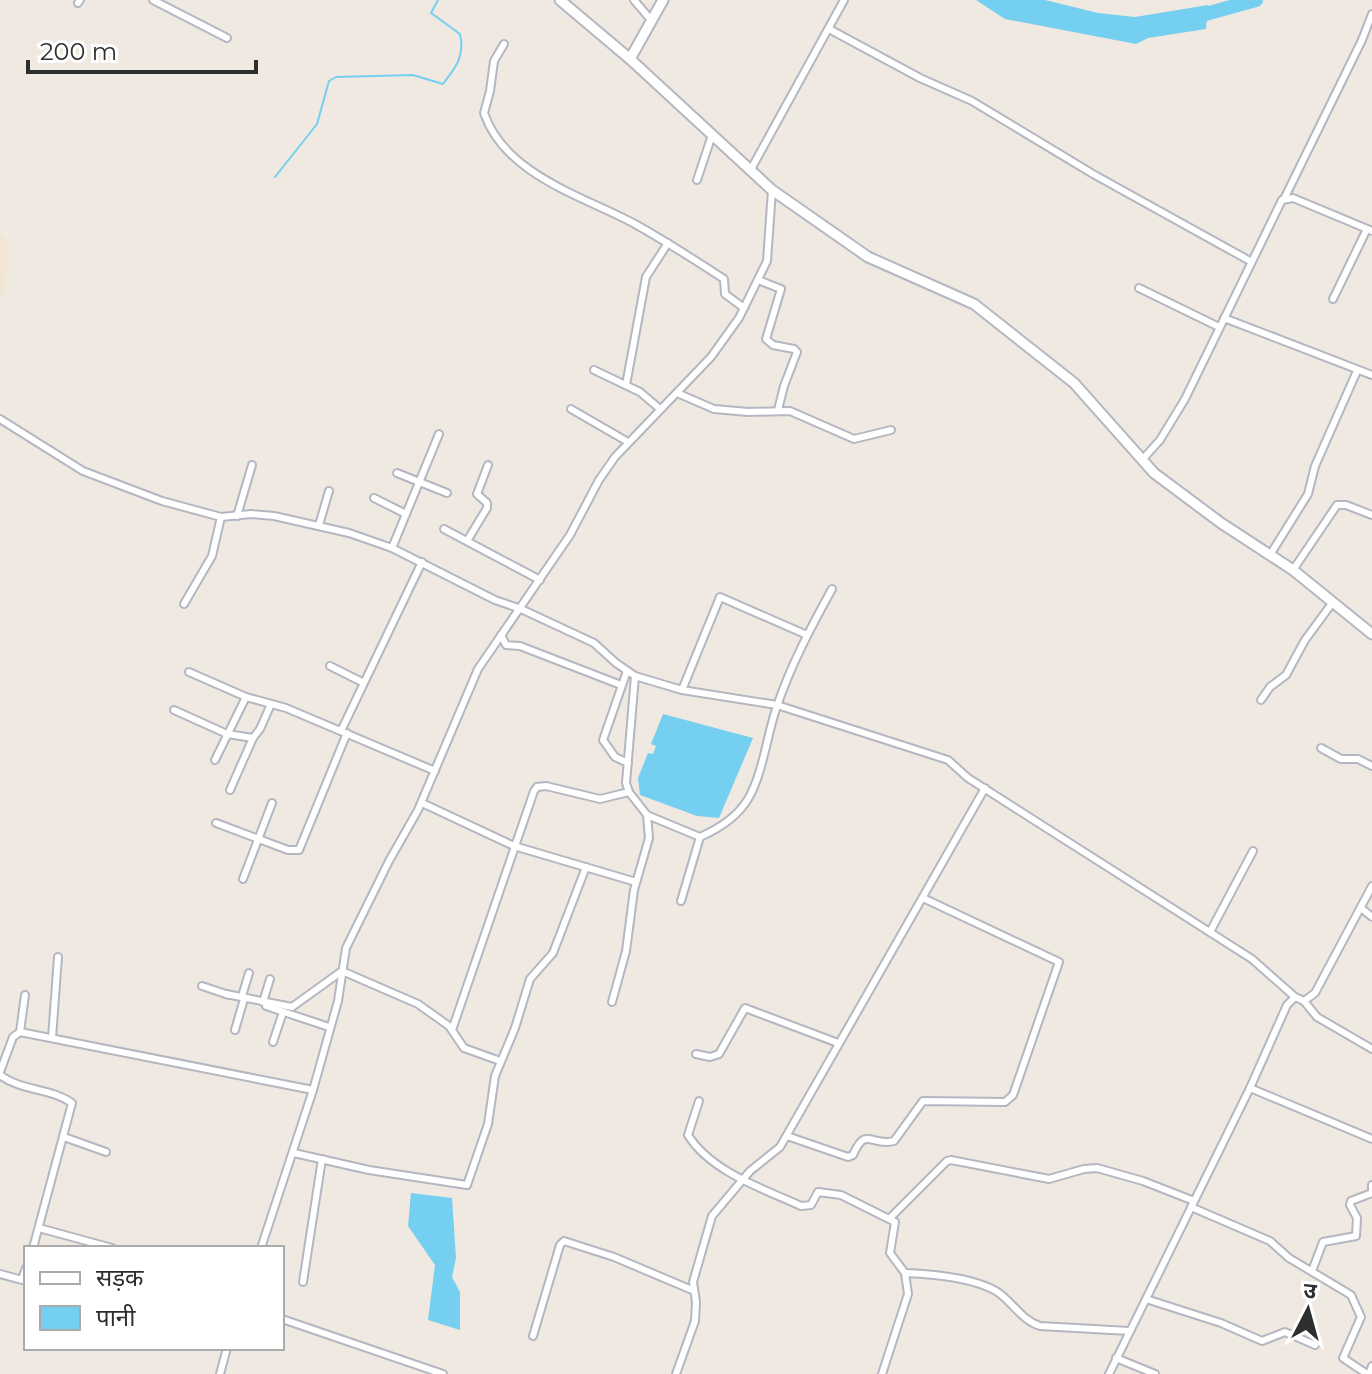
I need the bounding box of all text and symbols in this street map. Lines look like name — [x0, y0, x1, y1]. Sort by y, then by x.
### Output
scale bar — [28, 24, 256, 74]
text: 200 m — [40, 37, 117, 66]
legend — [24, 1246, 284, 1350]
text: सड़क — [96, 1263, 144, 1292]
north arrow — [1268, 1270, 1348, 1350]
text: उ — [1302, 1277, 1319, 1305]
text: पानी — [96, 1303, 136, 1332]

